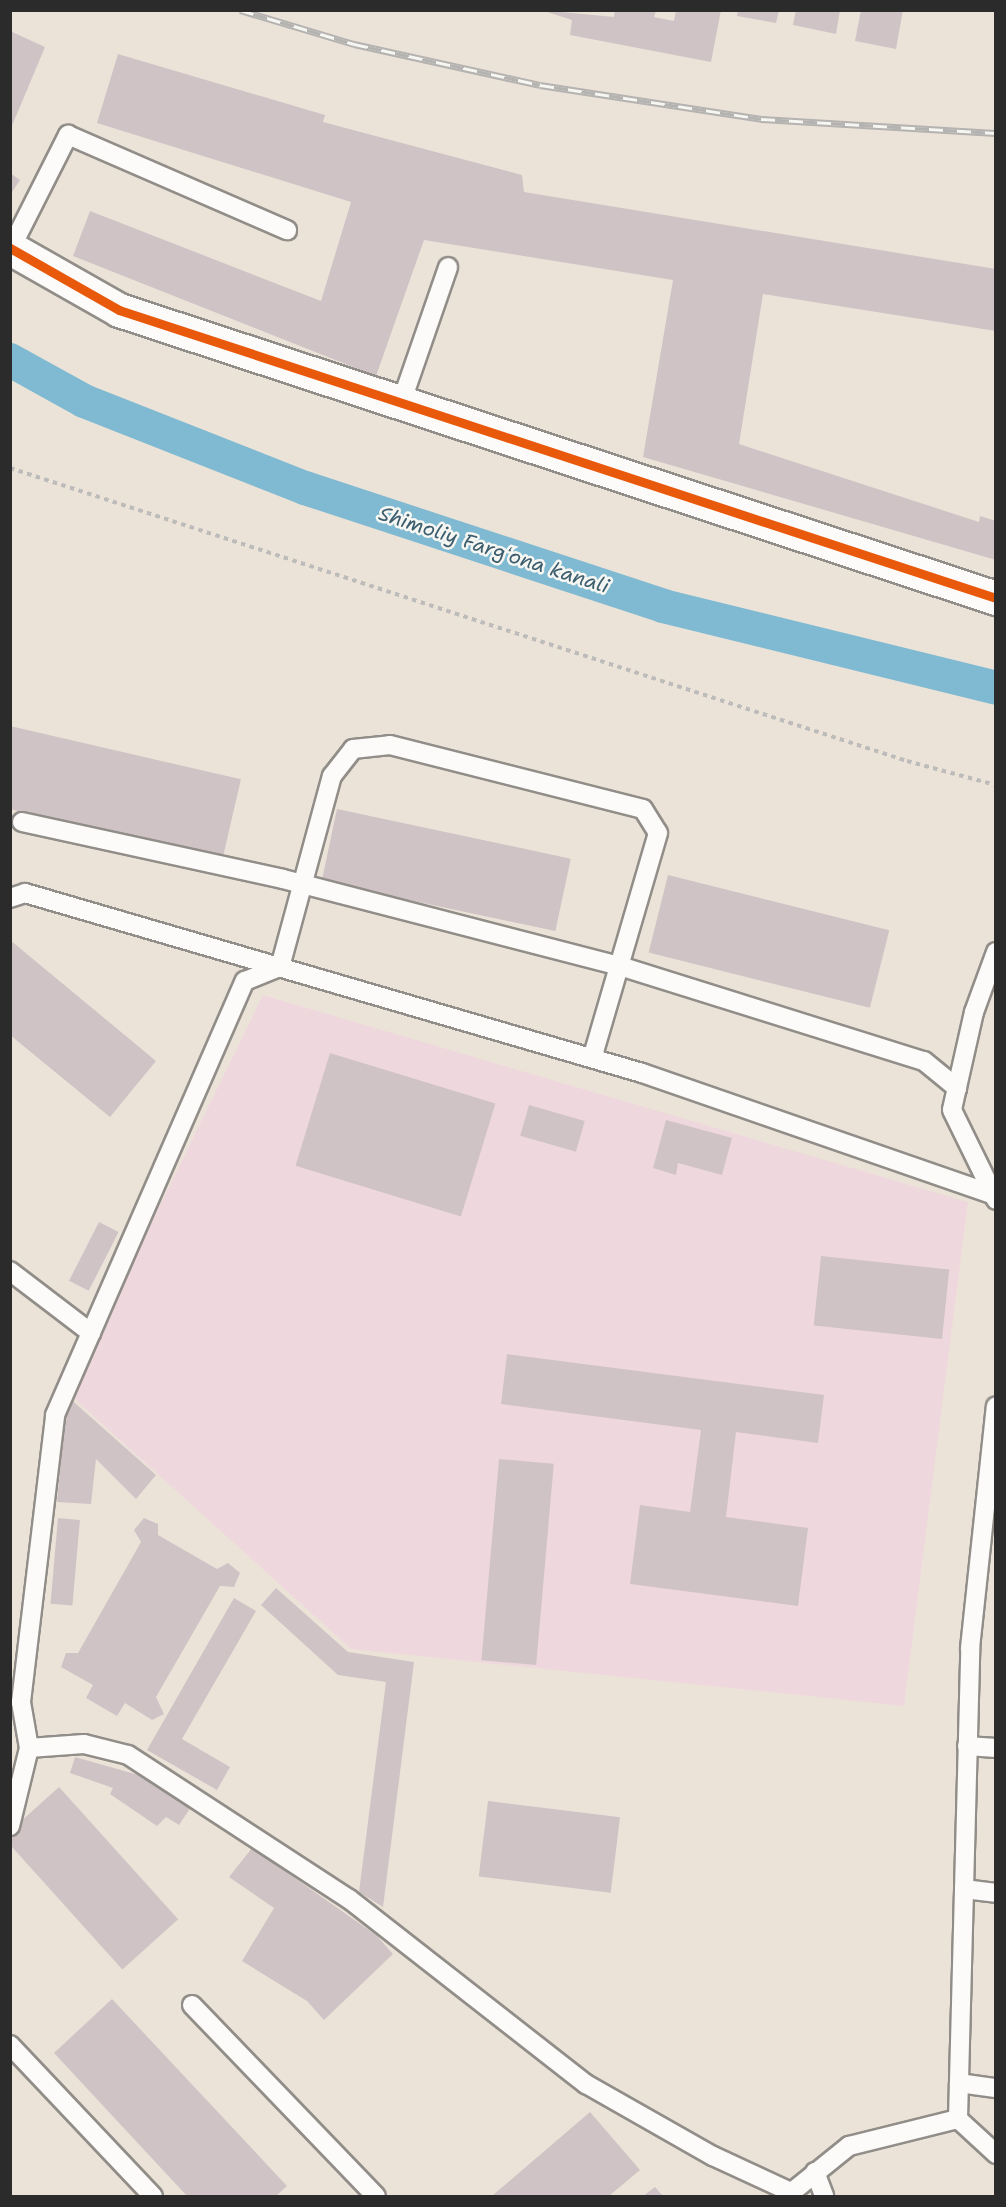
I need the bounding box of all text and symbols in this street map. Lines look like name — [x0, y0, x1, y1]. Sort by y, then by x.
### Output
water label: Shimoliy Fargʻona kanali — [376, 501, 612, 599]

